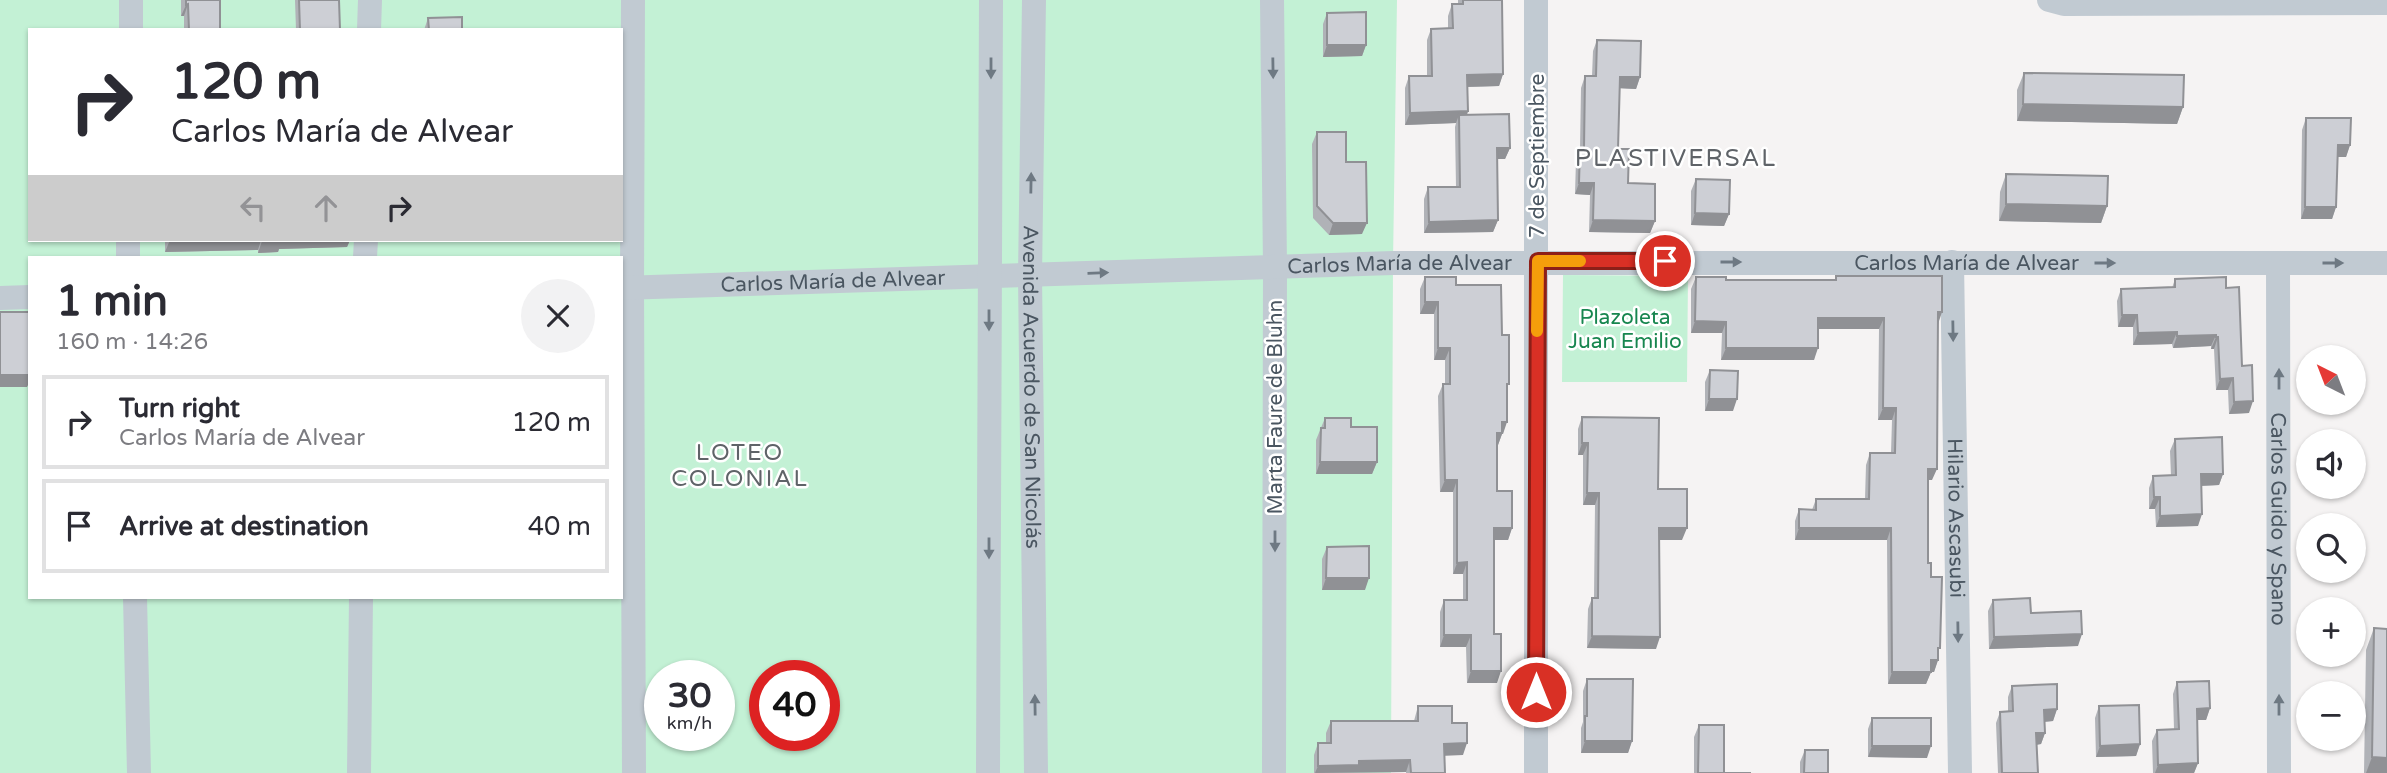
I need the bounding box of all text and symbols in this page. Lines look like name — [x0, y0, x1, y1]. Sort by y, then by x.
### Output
text: 120 m — [171, 53, 321, 112]
icon: right — [56, 56, 147, 147]
one-way arrow — [985, 57, 997, 79]
one-way arrow — [1267, 57, 1278, 79]
street label: 7 de Septiembre — [1525, 74, 1550, 238]
text: Carlos María de Alvear — [171, 113, 513, 151]
district label: PLASTIVERSAL — [1575, 144, 1777, 173]
one-way arrow — [1025, 172, 1037, 194]
icon: left — [234, 189, 272, 227]
icon: ahead — [307, 189, 345, 227]
icon: right — [380, 189, 418, 227]
street label: Avenida Acuerdo de San Nicolás — [1017, 225, 1045, 549]
pin — [1635, 231, 1695, 291]
icon: arrive — [1646, 242, 1684, 280]
street label: Carlos María de Alvear — [1287, 251, 1512, 279]
street label: Carlos María de Alvear — [1854, 251, 2079, 276]
one-way arrow — [1720, 256, 1742, 268]
one-way arrow — [2095, 257, 2117, 269]
one-way arrow — [2322, 257, 2344, 269]
street label: Carlos María de Alvear — [720, 266, 946, 298]
one-way arrow — [1087, 267, 1109, 278]
text: 1 min — [56, 276, 168, 327]
button: close — [521, 279, 595, 353]
street label: Marta Faure de Bluhn — [1263, 300, 1288, 514]
park label: Plazoleta Juan Emilio — [1568, 305, 1682, 354]
one-way arrow — [983, 309, 995, 331]
one-way arrow — [1948, 320, 1959, 342]
text: 160 m · 14:26 — [56, 328, 208, 356]
north arrow — [2296, 345, 2366, 415]
map controls — [2296, 345, 2366, 751]
one-way arrow — [2273, 368, 2285, 390]
text: Turn right — [119, 393, 240, 424]
icon: right — [60, 403, 98, 441]
text: 120 m — [511, 407, 591, 438]
street label: Carlos Guido y Spano — [2265, 412, 2291, 626]
text: Carlos María de Alvear — [119, 424, 365, 452]
button: sound — [2296, 429, 2366, 499]
street label: Hilario Ascasubi — [1942, 438, 1969, 598]
district label: LOTEO COLONIAL — [671, 439, 809, 493]
icon: arrive — [60, 507, 98, 545]
text: Arrive at destination — [119, 511, 369, 542]
text: 40 m — [528, 511, 591, 542]
button: search — [2296, 513, 2366, 583]
one-way arrow — [1269, 530, 1281, 552]
one-way arrow — [983, 537, 995, 559]
button: + — [2296, 597, 2366, 667]
one-way arrow — [1952, 621, 1963, 643]
position arrow — [1499, 655, 1573, 729]
speed limit sign: 40 — [749, 660, 840, 751]
text: 30 — [668, 675, 711, 717]
button: − — [2296, 681, 2366, 751]
one-way arrow — [1029, 694, 1041, 716]
one-way arrow — [2273, 694, 2285, 716]
text: km/h — [667, 712, 712, 734]

